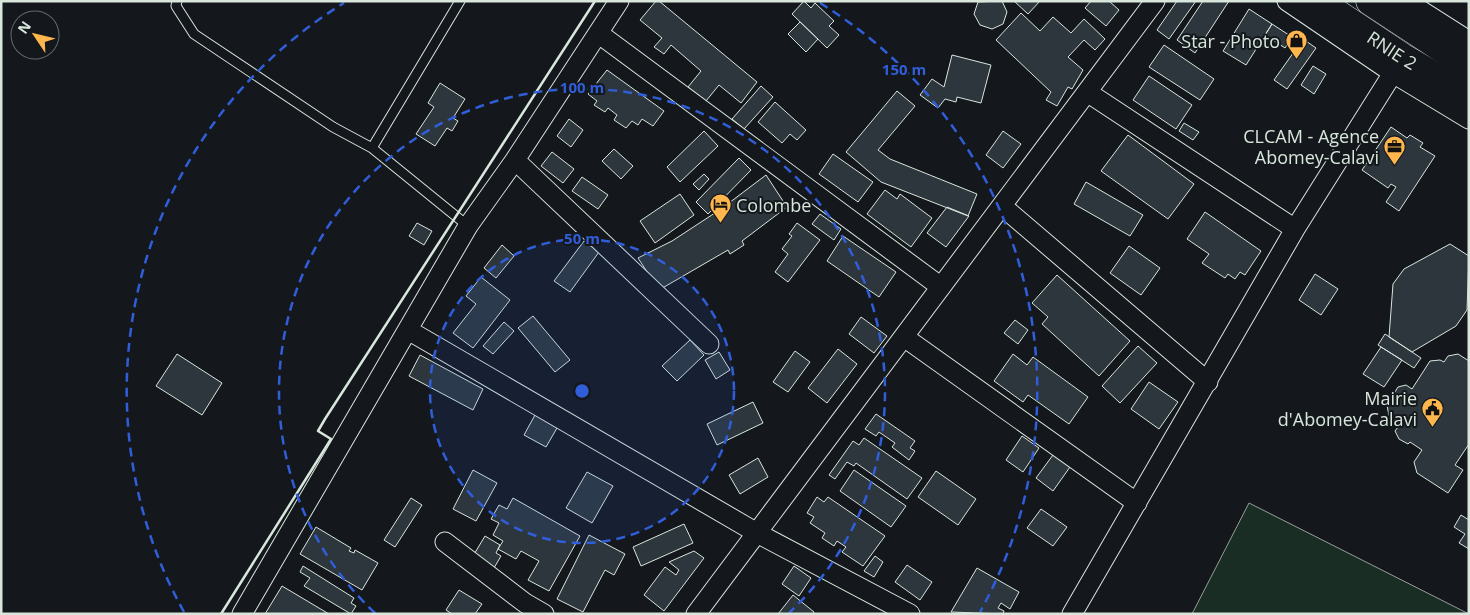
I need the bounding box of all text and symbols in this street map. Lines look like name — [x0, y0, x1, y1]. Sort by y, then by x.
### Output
north arrow — [10, 10, 60, 60]
text: N — [13, 17, 35, 37]
street label: RNIE 2 — [1363, 25, 1421, 75]
place label: Star - Photo — [1181, 29, 1280, 53]
shop icon: Star - Photo — [1284, 29, 1308, 60]
text: 150 m — [882, 59, 926, 79]
text: 100 m — [560, 77, 604, 97]
place label: CLCAM - Agence Abomey-Calavi — [1243, 124, 1379, 169]
office icon: CLCAM - Agence Abomey-Calavi — [1383, 134, 1407, 165]
hotel icon: Colombe — [708, 193, 732, 224]
place label: Colombe — [736, 193, 811, 217]
text: 50 m — [564, 228, 600, 248]
centre of rings — [573, 382, 591, 400]
place label: Mairie d'Abomey-Calavi — [1278, 386, 1417, 431]
public building icon: Mairie d'Abomey-Calavi — [1421, 396, 1445, 427]

